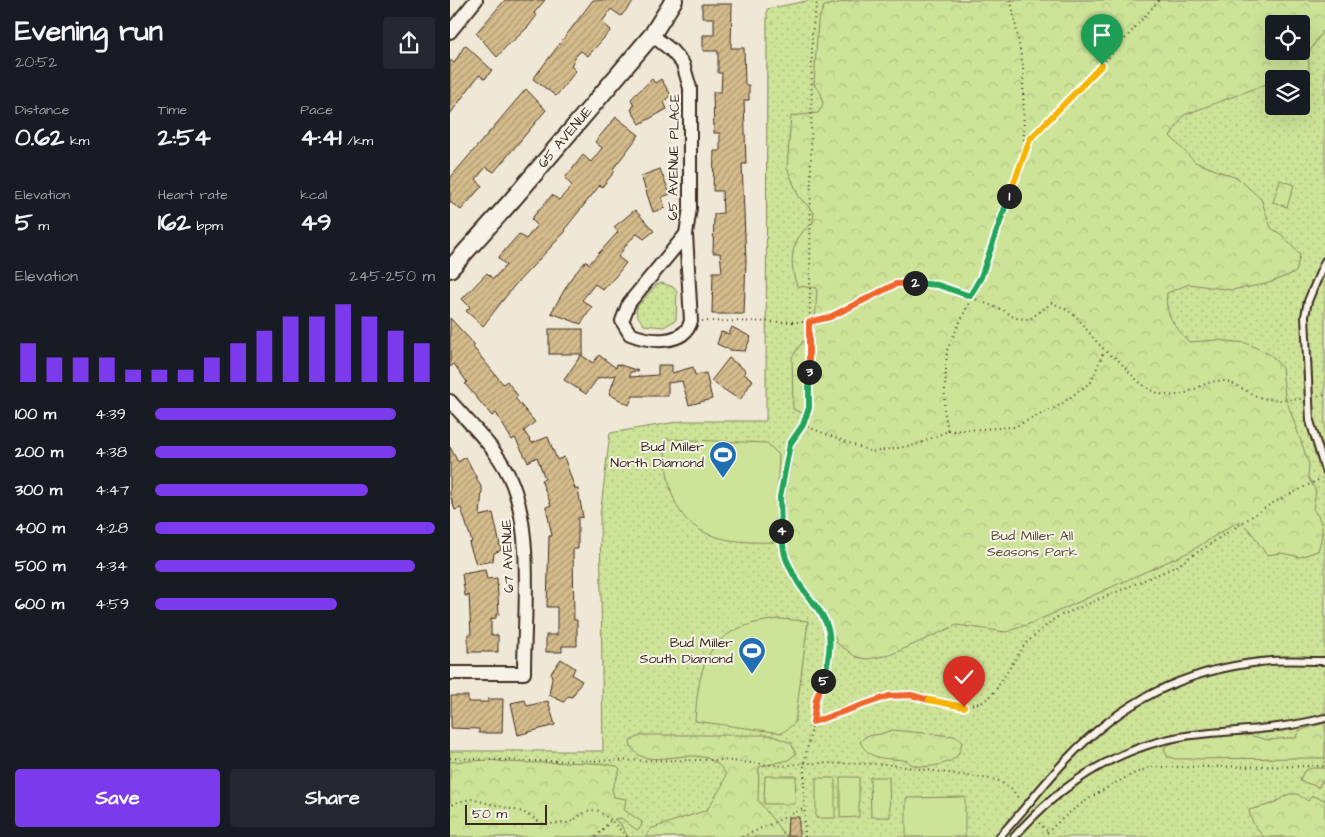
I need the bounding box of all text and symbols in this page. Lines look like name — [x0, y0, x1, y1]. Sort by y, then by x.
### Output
text: Evening run — [15, 12, 163, 51]
pin — [1081, 14, 1123, 65]
map controls — [1265, 15, 1310, 115]
button: locate — [1265, 15, 1310, 60]
button: share — [383, 17, 435, 69]
icon: arrive — [1088, 21, 1116, 49]
text: 20:52 — [15, 51, 57, 73]
button: layers — [1265, 70, 1310, 115]
street label: 65 AVENUE PLACE — [663, 93, 685, 220]
text: Distance — [15, 100, 69, 120]
text: Time — [158, 100, 187, 120]
text: Pace — [300, 100, 333, 120]
street label: 65 AVENUE — [533, 102, 598, 173]
text: 0.62 — [15, 120, 64, 155]
text: 2:54 — [158, 120, 211, 155]
text: 4:41 — [300, 120, 342, 155]
text: km — [64, 131, 89, 151]
text: /km — [342, 131, 373, 151]
pin: 1 — [996, 184, 1022, 208]
text: Elevation — [15, 185, 70, 205]
text: Heart rate — [158, 185, 228, 205]
text: kcal — [300, 185, 327, 205]
text: 1 — [1009, 186, 1010, 206]
text: 5 — [15, 205, 33, 240]
text: 162 — [158, 205, 191, 240]
text: 49 — [300, 205, 332, 240]
text: m — [33, 216, 49, 236]
text: bpm — [191, 216, 223, 236]
text: Elevation — [15, 265, 78, 287]
text: 245–250 m — [349, 265, 435, 287]
pin: 2 — [902, 270, 928, 296]
text: 2 — [911, 273, 920, 293]
pin: 3 — [796, 360, 822, 384]
text: 3 — [806, 362, 813, 382]
text: 100 m — [15, 403, 56, 425]
text: 4:39 — [95, 403, 126, 425]
place label: Bud Miller North Diamond — [610, 437, 704, 473]
sports icon: Bud Miller North Diamond — [708, 440, 738, 479]
text: 200 m — [15, 441, 63, 463]
text: 4:38 — [95, 441, 127, 463]
text: 300 m — [15, 479, 62, 501]
text: 4:47 — [95, 479, 129, 501]
text: 400 m — [15, 517, 65, 539]
text: 4:28 — [95, 517, 128, 539]
street label: 67 AVENUE — [497, 518, 519, 593]
pin: 4 — [768, 518, 794, 544]
text: 4 — [777, 521, 786, 541]
park label: Bud Miller All Seasons Park — [987, 526, 1078, 562]
text: 500 m — [15, 555, 65, 577]
text: 4:34 — [95, 555, 128, 577]
text: 600 m — [15, 593, 64, 615]
text: 4:59 — [95, 593, 129, 615]
place label: Bud Miller South Diamond — [640, 633, 733, 669]
sports icon: Bud Miller South Diamond — [737, 636, 767, 675]
pin — [943, 656, 985, 707]
icon: check — [950, 663, 978, 691]
pin: 5 — [810, 668, 836, 694]
text: 5 — [819, 671, 828, 691]
button: Save — [15, 769, 220, 827]
button: Share — [230, 769, 435, 827]
scale bar — [465, 802, 548, 825]
text: 50 m — [472, 804, 507, 824]

